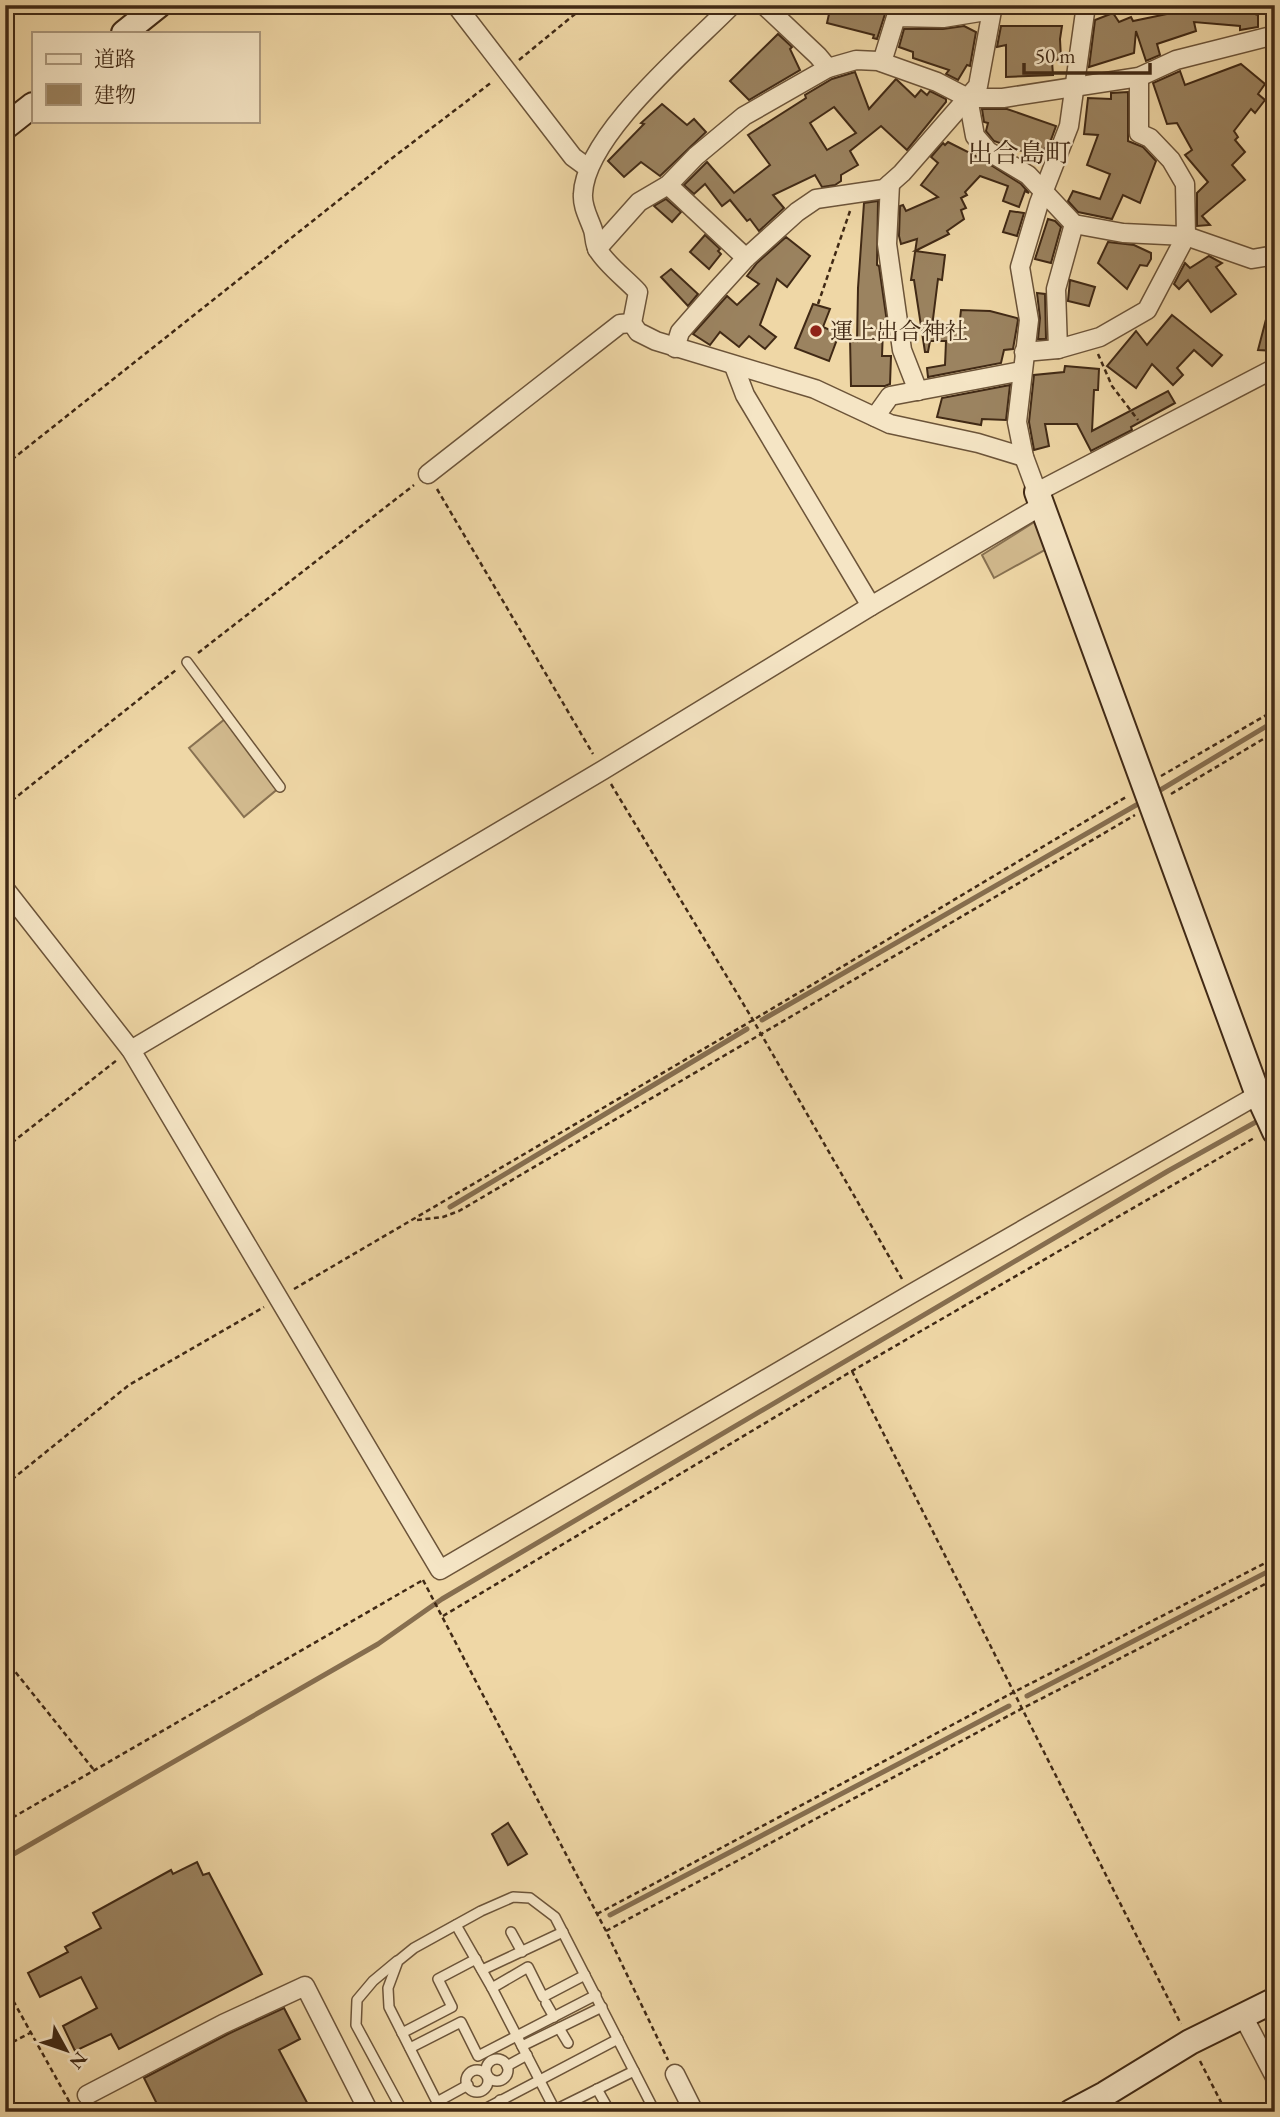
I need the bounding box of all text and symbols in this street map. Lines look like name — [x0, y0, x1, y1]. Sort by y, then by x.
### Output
legend — [32, 32, 259, 122]
scale bar — [1024, 32, 1150, 76]
text: 50 m — [1035, 42, 1076, 69]
text: 道路 — [94, 45, 136, 72]
text: 建物 — [94, 81, 136, 108]
district label: 出合島町 — [967, 136, 1071, 170]
place label: 運上出合神社 — [830, 316, 968, 346]
marker: 運上出合神社 — [808, 323, 824, 339]
north arrow — [32, 2016, 102, 2086]
text: N — [64, 2047, 93, 2075]

